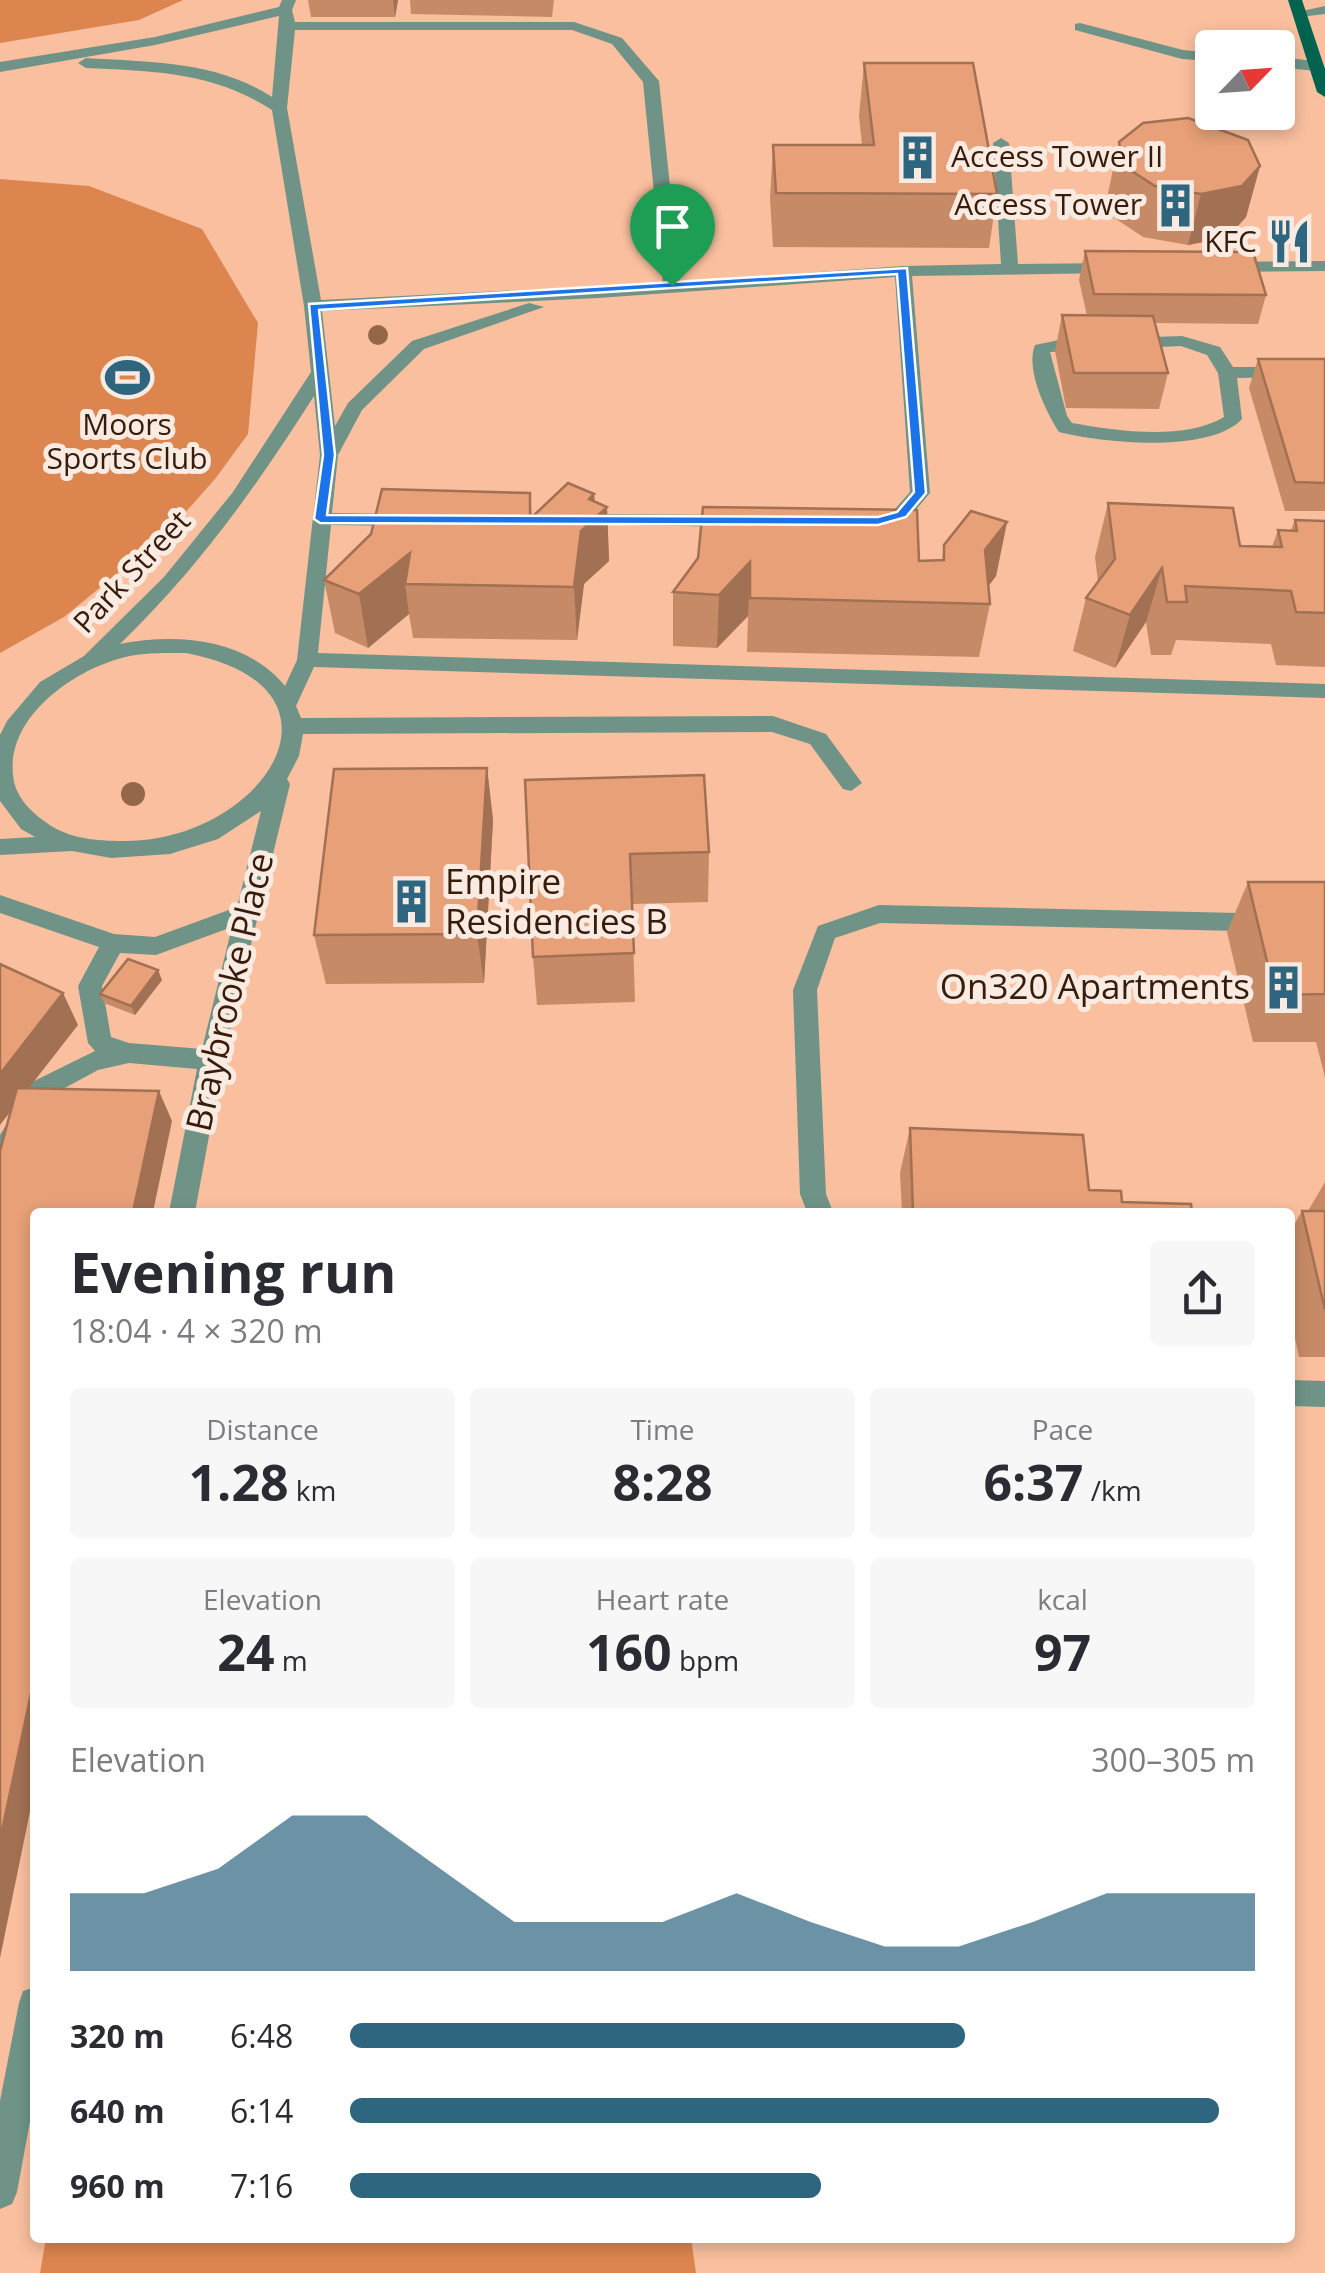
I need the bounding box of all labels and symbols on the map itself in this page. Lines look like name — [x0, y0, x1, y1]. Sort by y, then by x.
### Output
north arrow — [1195, 30, 1295, 130]
building icon: Access Tower II — [894, 133, 942, 181]
place label: Access Tower II — [951, 135, 1163, 176]
building icon: Access Tower — [1151, 181, 1199, 229]
place label: Access Tower — [954, 183, 1142, 224]
pin — [630, 184, 715, 287]
restaurant icon: KFC — [1266, 218, 1314, 266]
place label: KFC — [1204, 220, 1257, 261]
sports icon: Moors Sports Club — [103, 354, 151, 402]
place label: Moors Sports Club — [46, 403, 208, 478]
street label: Park Street — [63, 501, 199, 641]
street label: Braybrooke Place — [174, 848, 283, 1136]
place label: Empire Residencies B — [445, 857, 668, 944]
building icon: Empire Residencies B — [388, 878, 436, 926]
place label: On320 Apartments — [940, 962, 1250, 1009]
building icon: On320 Apartments — [1259, 963, 1307, 1011]

